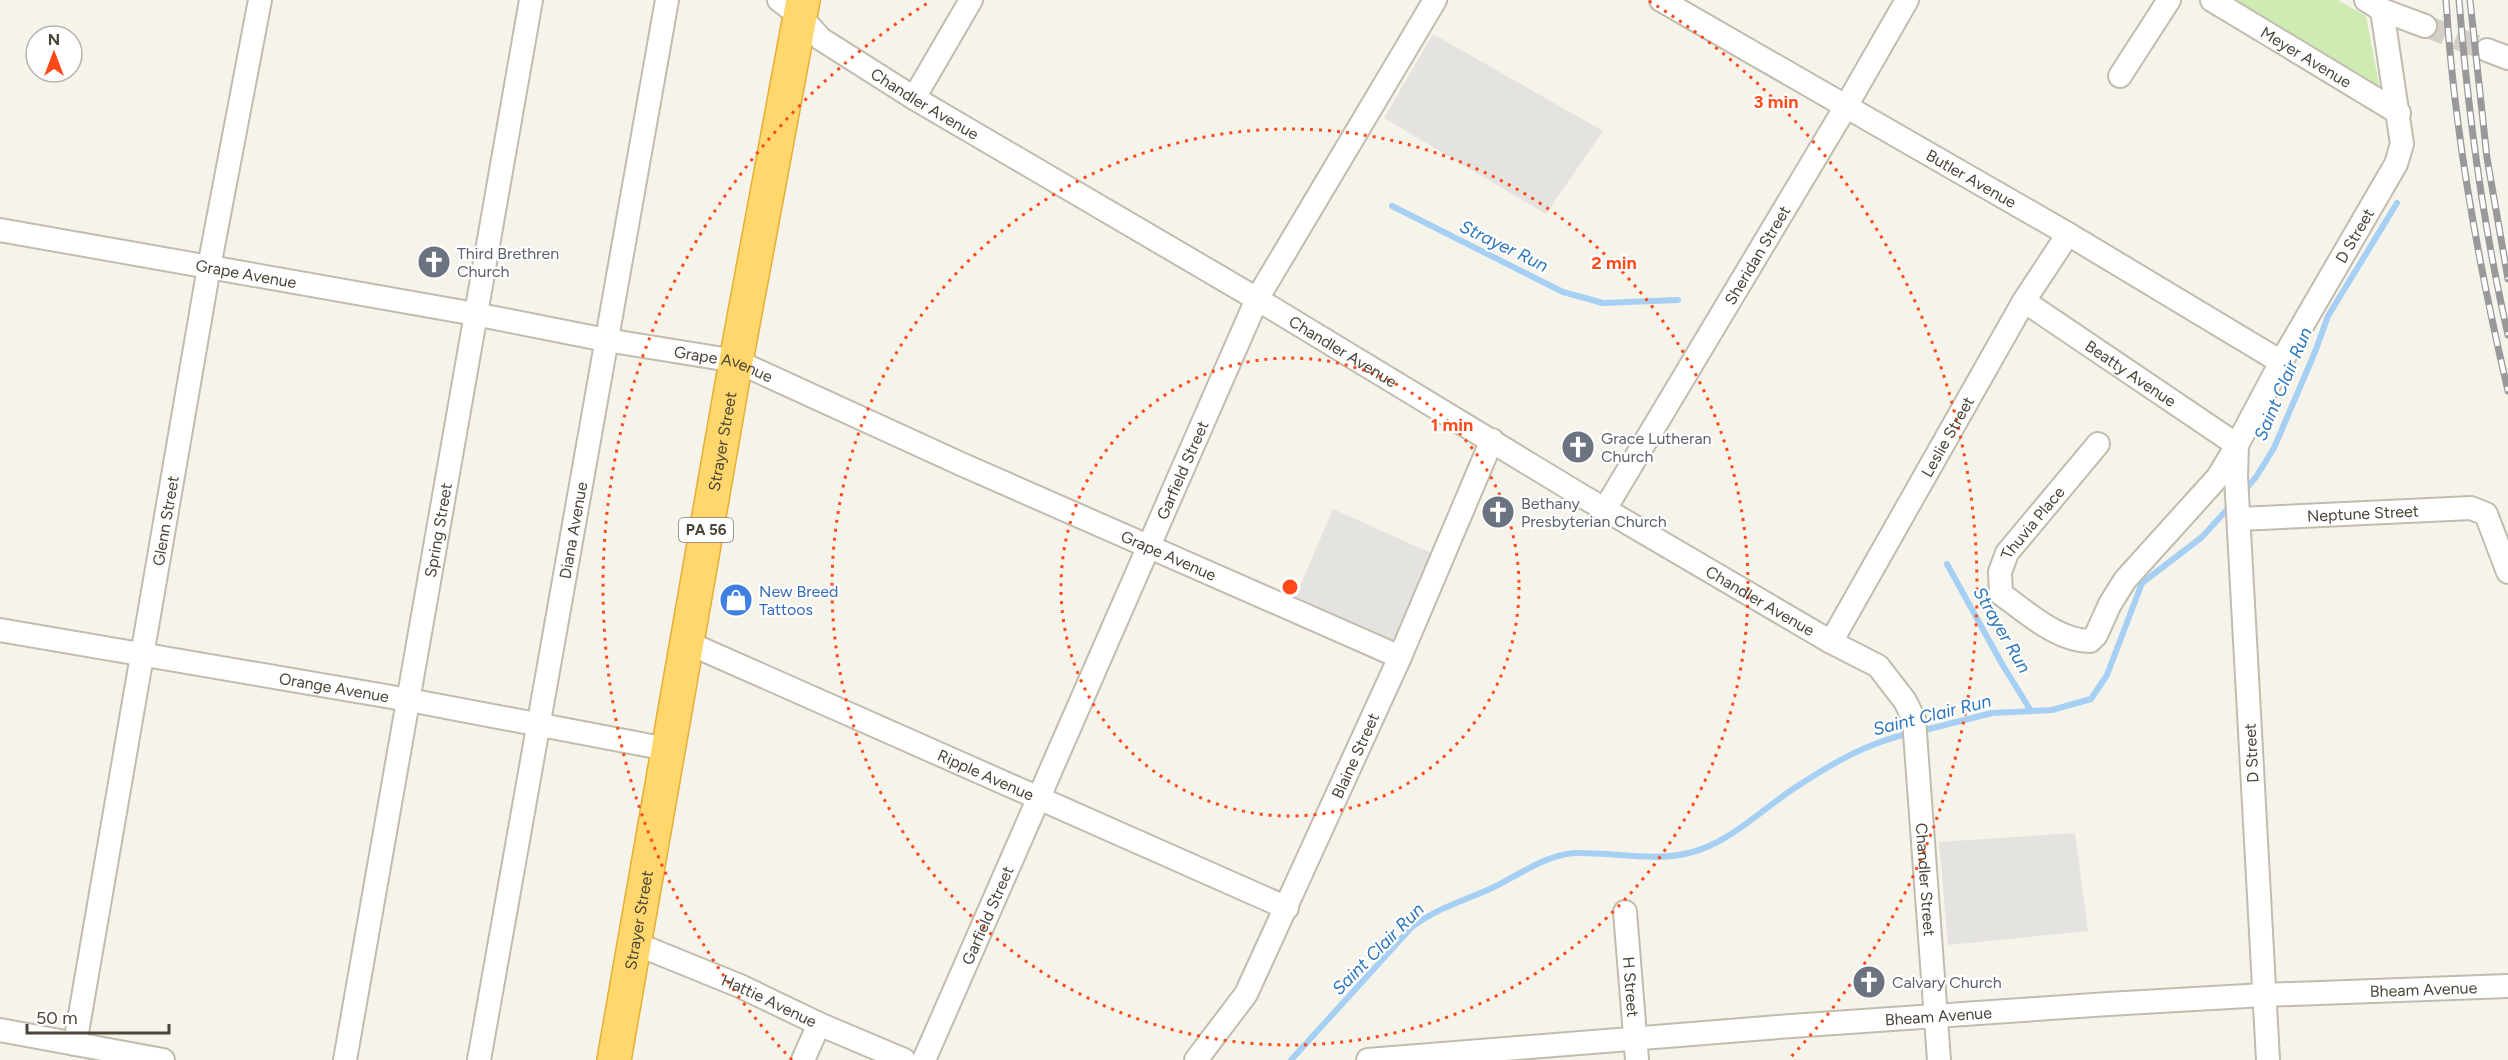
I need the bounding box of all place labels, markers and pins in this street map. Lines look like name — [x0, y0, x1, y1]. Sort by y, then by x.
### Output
church icon: Third Brethren Church — [416, 244, 452, 280]
place label: Third Brethren Church — [457, 244, 559, 281]
church icon: Grace Lutheran Church — [1560, 429, 1596, 465]
place label: Grace Lutheran Church — [1601, 429, 1712, 466]
church icon: Bethany Presbyterian Church — [1480, 494, 1516, 530]
place label: Bethany Presbyterian Church — [1521, 494, 1667, 531]
centre of rings — [1280, 577, 1300, 597]
shop icon: New Breed Tattoos — [718, 582, 754, 618]
place label: New Breed Tattoos — [759, 582, 838, 619]
church icon: Calvary Church — [1851, 964, 1887, 1000]
place label: Calvary Church — [1892, 973, 2002, 992]

